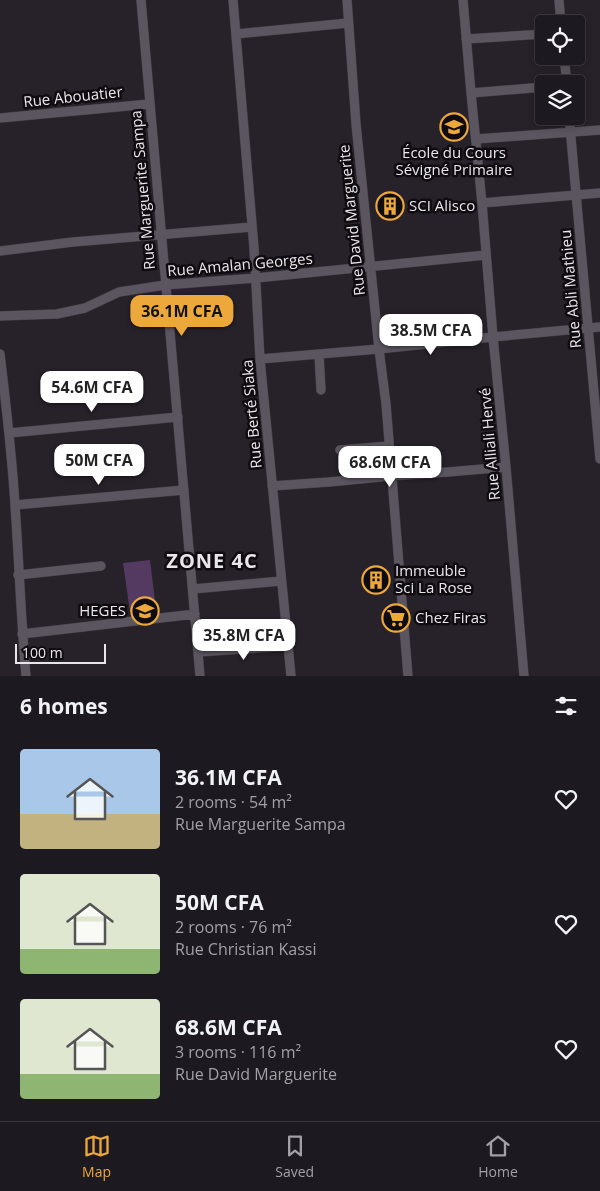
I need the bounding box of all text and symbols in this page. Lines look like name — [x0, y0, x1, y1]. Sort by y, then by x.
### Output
map controls — [535, 15, 585, 125]
button: locate — [535, 15, 585, 65]
button: layers — [535, 75, 585, 125]
street label: Rue Abouatier — [22, 81, 124, 111]
street label: Rue Marguerite Sampa — [125, 109, 159, 271]
school or university icon: École du Cours Sévigné Primaire — [439, 112, 469, 142]
place label: École du Cours Sévigné Primaire — [395, 142, 513, 179]
street label: Rue David Marguerite — [333, 144, 369, 297]
building icon: SCI Alisco — [375, 191, 405, 221]
place label: SCI Alisco — [409, 195, 475, 215]
street label: Rue Abli Mathieu — [555, 229, 585, 349]
street label: Rue Amalan Georges — [166, 248, 313, 280]
pin: 36.1M CFA — [125, 294, 239, 337]
text: 36.1M CFA — [141, 300, 223, 322]
pin: 38.5M CFA — [374, 314, 488, 356]
text: 38.5M CFA — [390, 319, 472, 341]
street label: Rue Berté Siaka — [236, 359, 266, 469]
pin: 54.6M CFA — [35, 370, 149, 413]
text: 54.6M CFA — [51, 376, 133, 398]
street label: Rue Alliali Hervé — [474, 387, 504, 501]
pin: 50M CFA — [53, 444, 145, 486]
pin: 68.6M CFA — [333, 446, 447, 488]
text: 50M CFA — [65, 449, 133, 471]
text: 68.6M CFA — [349, 451, 431, 473]
district label: ZONE 4C — [166, 547, 258, 574]
place label: Immeuble Sci La Rose — [395, 560, 472, 597]
building icon: Immeuble Sci La Rose — [361, 565, 391, 595]
school or university icon: HEGES — [130, 596, 160, 626]
place label: HEGES — [79, 600, 126, 620]
supermarket icon: Chez Firas — [381, 603, 411, 633]
place label: Chez Firas — [415, 607, 486, 627]
pin: 35.8M CFA — [187, 618, 301, 661]
text: 35.8M CFA — [203, 624, 285, 646]
scale bar — [15, 641, 106, 664]
text: 100 m — [22, 643, 63, 662]
text: 6 homes — [20, 692, 108, 720]
icon: filters — [552, 692, 580, 720]
text: 36.1M CFA — [175, 763, 282, 791]
icon: home — [60, 769, 120, 829]
icon: heart — [552, 785, 580, 813]
text: 2 rooms · 54 m² — [175, 791, 292, 813]
text: Rue Marguerite Sampa — [175, 813, 346, 835]
text: 50M CFA — [175, 888, 264, 916]
icon: home — [60, 894, 120, 954]
icon: heart — [552, 910, 580, 938]
text: 2 rooms · 76 m² — [175, 916, 292, 938]
text: Rue Christian Kassi — [175, 938, 317, 960]
text: 68.6M CFA — [175, 1013, 282, 1041]
icon: home — [60, 1019, 120, 1079]
icon: heart — [552, 1035, 580, 1063]
text: 3 rooms · 116 m² — [175, 1041, 301, 1063]
text: Rue David Marguerite — [175, 1063, 337, 1085]
tab: Map — [82, 1132, 111, 1181]
tab: Saved — [275, 1132, 314, 1181]
tab: Home — [478, 1132, 518, 1181]

